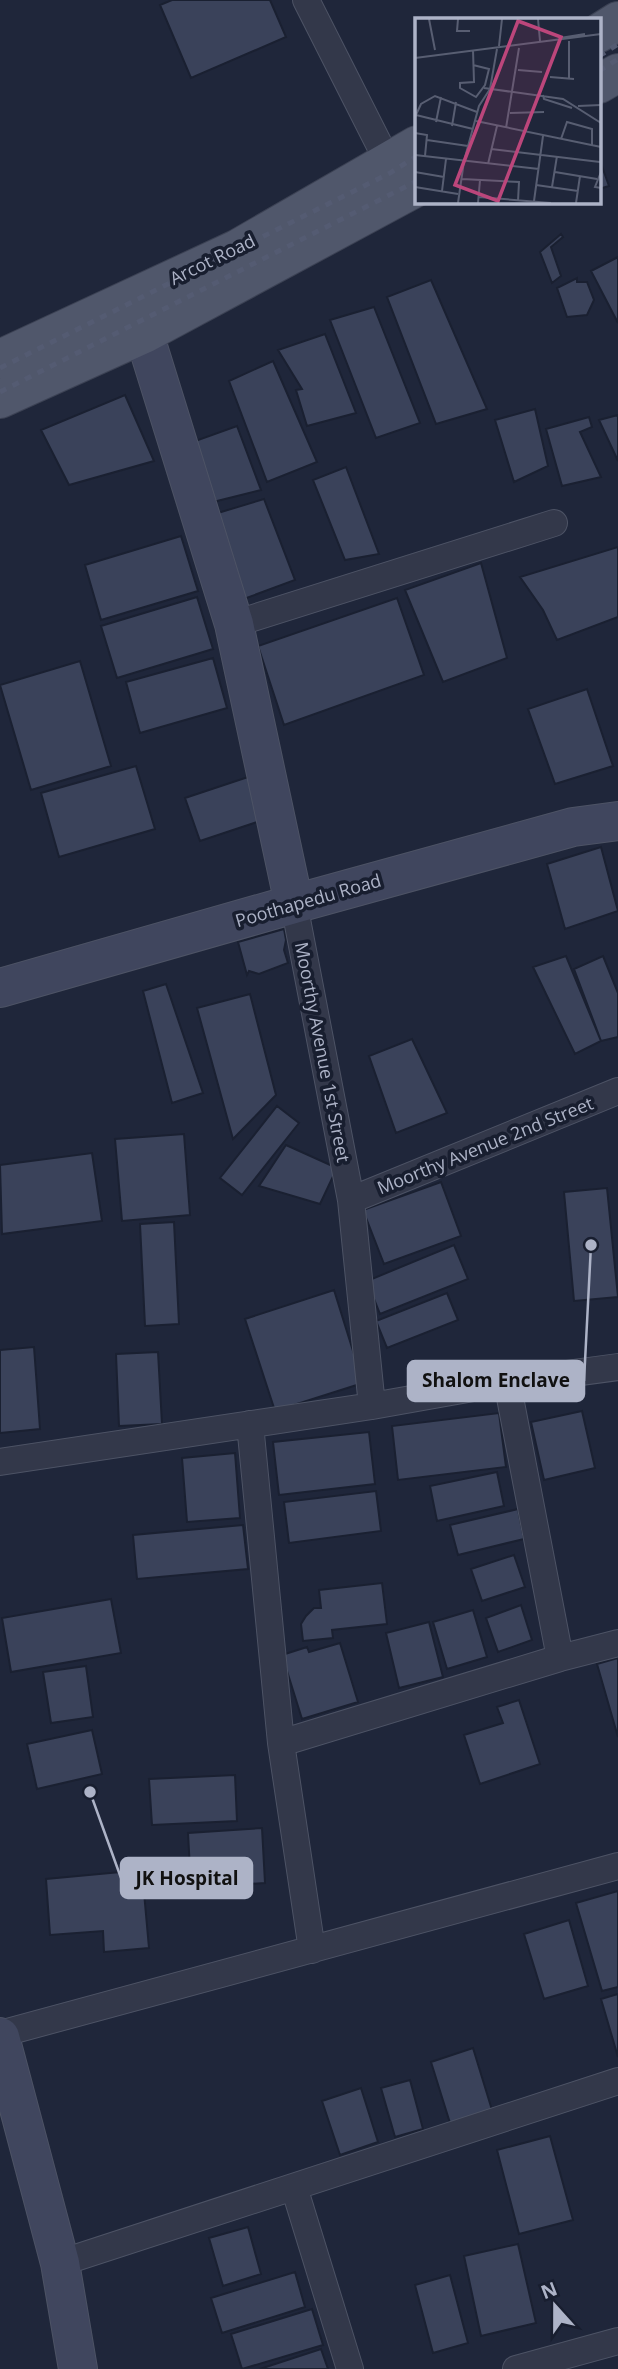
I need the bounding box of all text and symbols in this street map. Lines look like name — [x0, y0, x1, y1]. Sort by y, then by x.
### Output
inset map — [415, 18, 600, 203]
street label: Arcot Road — [165, 228, 259, 290]
street label: Poothapedu Road — [232, 868, 384, 932]
street label: Moorthy Avenue 1st Street — [290, 940, 356, 1164]
street label: Moorthy Avenue 2nd Street — [373, 1091, 597, 1199]
callout: Shalom Enclave — [408, 1361, 584, 1401]
text: Shalom Enclave — [422, 1367, 570, 1393]
callout: JK Hospital — [121, 1858, 252, 1898]
text: JK Hospital — [134, 1865, 238, 1891]
north arrow — [520, 2271, 590, 2341]
text: N — [537, 2275, 561, 2305]

